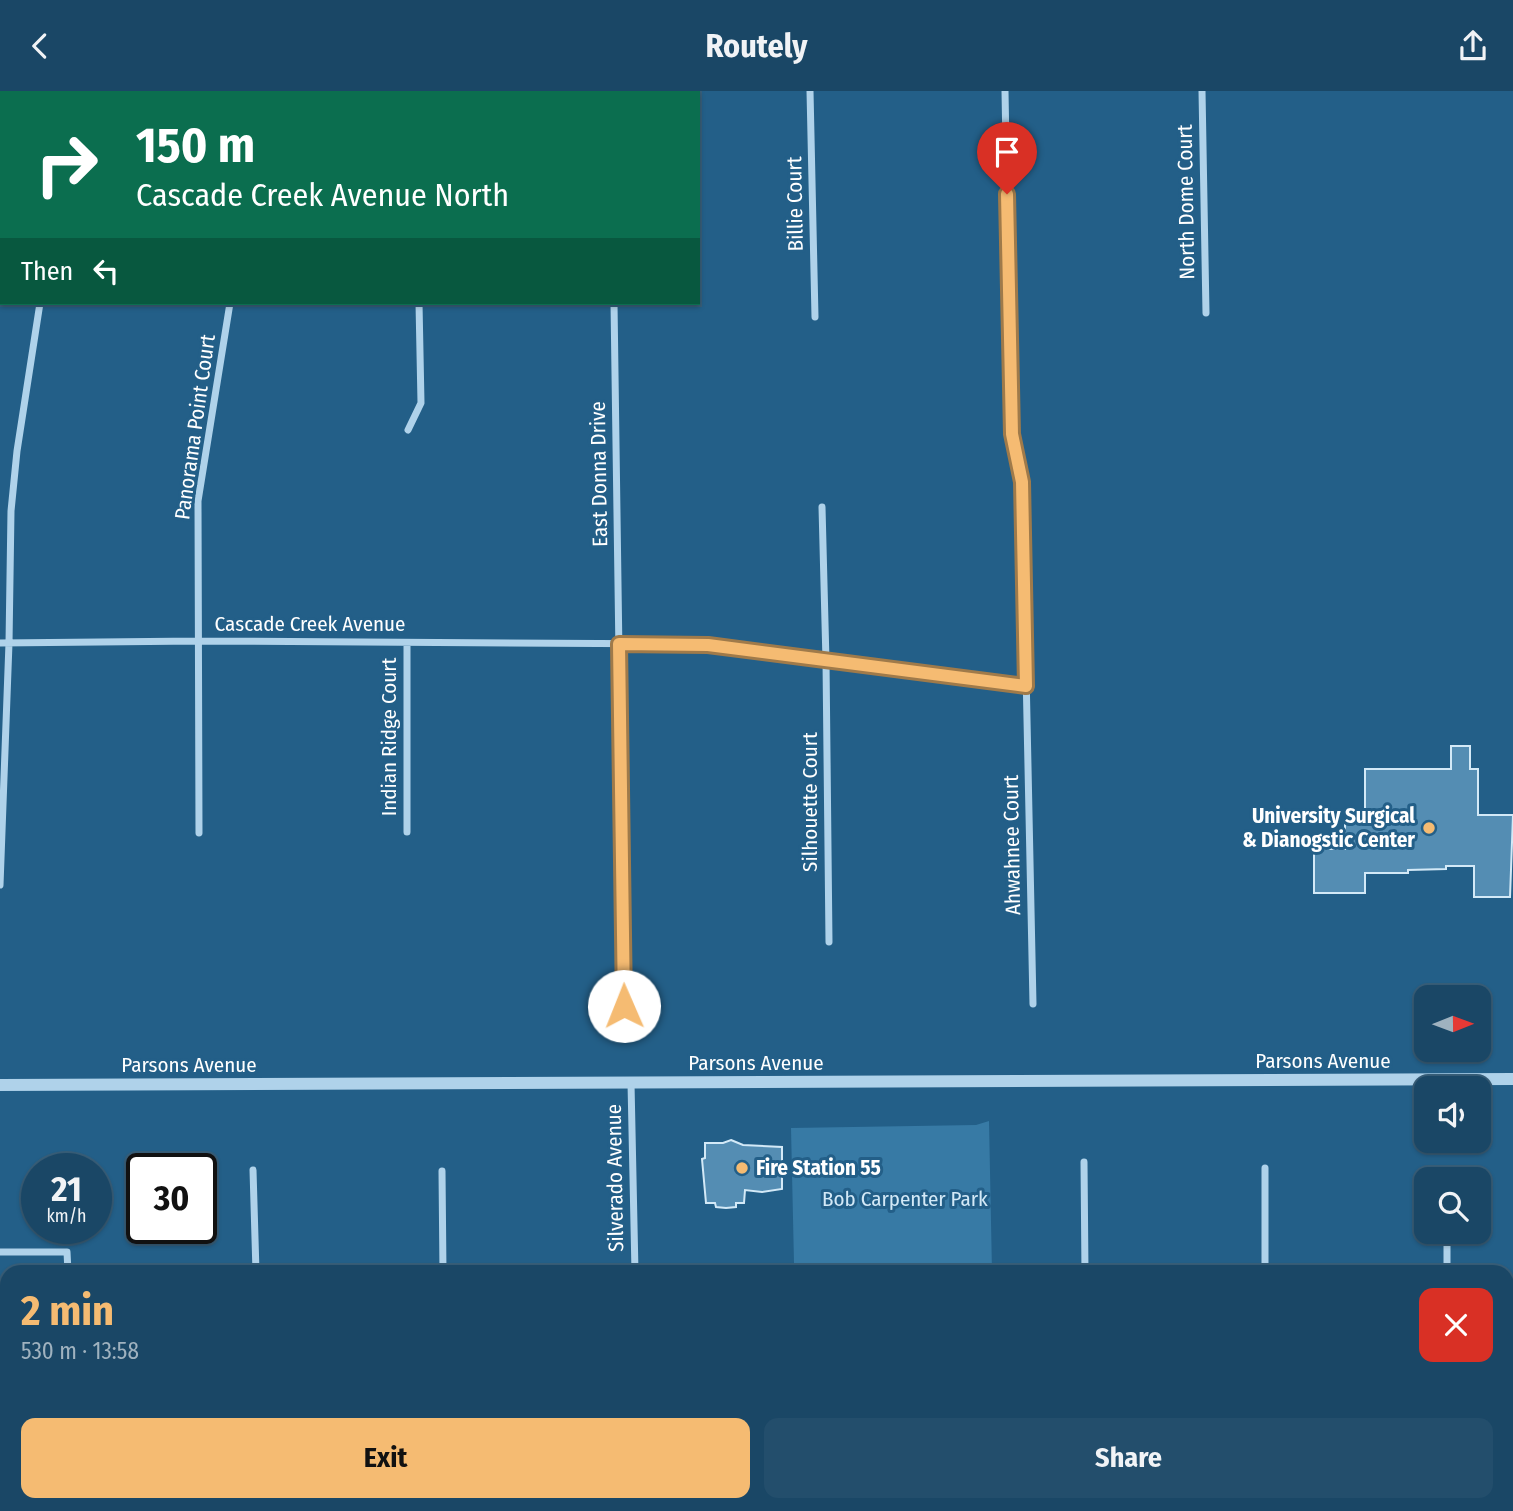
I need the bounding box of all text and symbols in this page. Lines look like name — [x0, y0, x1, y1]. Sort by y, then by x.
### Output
icon: back — [21, 27, 59, 65]
text: Routely — [706, 27, 807, 65]
icon: share — [1454, 27, 1492, 65]
text: 150 m — [136, 116, 255, 175]
icon: right — [21, 119, 112, 210]
pin — [977, 122, 1037, 194]
street label: North Dome Court — [1172, 124, 1200, 280]
icon: arrive — [988, 133, 1026, 171]
street label: Billie Court — [781, 156, 809, 252]
text: Cascade Creek Avenue North — [136, 176, 509, 214]
icon: left — [87, 252, 125, 290]
text: Then — [21, 256, 73, 287]
street label: Panorama Point Court — [169, 333, 221, 521]
street label: East Donna Drive — [585, 401, 613, 547]
street label: Cascade Creek Avenue — [215, 611, 405, 637]
street label: Indian Ridge Court — [376, 658, 402, 816]
street label: Silhouette Court — [797, 732, 823, 872]
street label: Ahwahnee Court — [998, 775, 1026, 915]
place label: University Surgical & Dianogstic Center — [1242, 803, 1415, 853]
marker: University Surgical & Dianogstic Center — [1421, 820, 1437, 836]
position arrow — [587, 969, 661, 1043]
north arrow — [1414, 985, 1491, 1062]
map controls — [1414, 985, 1491, 1244]
street label: Parsons Avenue — [1255, 1048, 1391, 1074]
street label: Parsons Avenue — [688, 1050, 824, 1076]
street label: Parsons Avenue — [121, 1052, 257, 1078]
button: sound — [1414, 1076, 1491, 1153]
street label: Silverado Avenue — [601, 1104, 629, 1252]
speed limit sign: 30 — [126, 1153, 217, 1244]
place label: Fire Station 55 — [756, 1155, 881, 1181]
marker: Fire Station 55 — [734, 1160, 750, 1176]
button: search — [1414, 1167, 1491, 1244]
text: 21 — [51, 1168, 82, 1210]
park label: Bob Carpenter Park — [822, 1186, 988, 1212]
text: km/h — [46, 1205, 87, 1227]
text: 2 min — [21, 1286, 114, 1336]
button: close — [1419, 1288, 1493, 1362]
text: 530 m · 13:58 — [21, 1337, 139, 1365]
button: Exit — [21, 1418, 750, 1498]
button: Share — [764, 1418, 1493, 1498]

